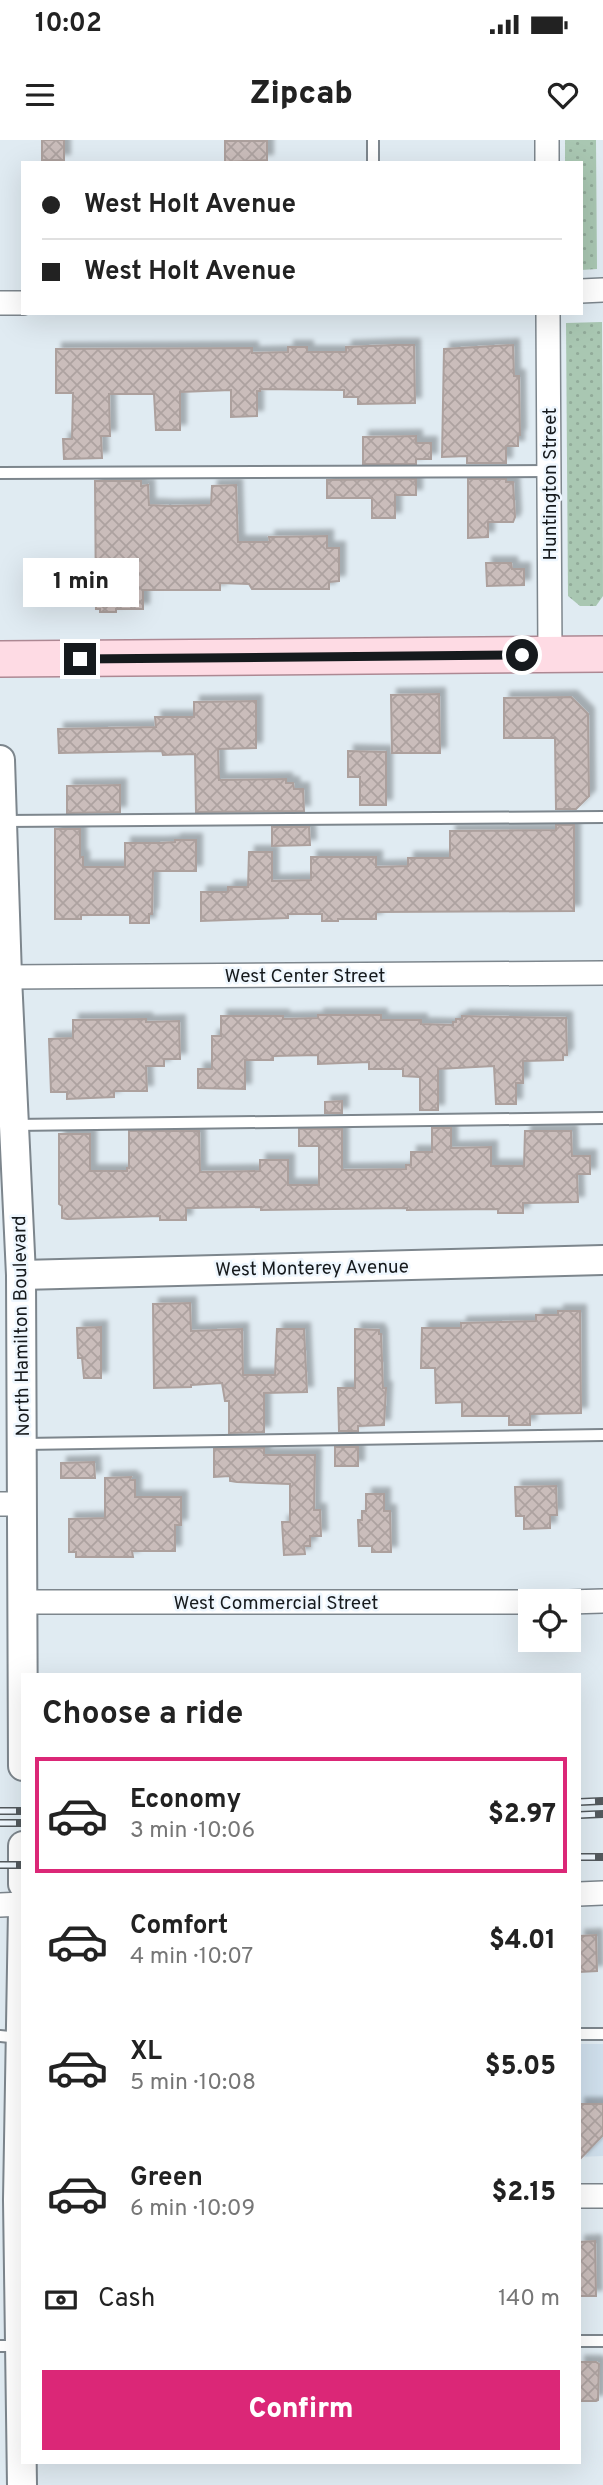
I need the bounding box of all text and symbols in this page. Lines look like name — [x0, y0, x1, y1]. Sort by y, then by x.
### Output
text: 10:02 — [35, 8, 102, 41]
text: Zipcab — [250, 75, 353, 115]
icon: menu — [21, 76, 59, 114]
icon: heart — [544, 76, 582, 114]
text: West Holt Avenue — [84, 189, 296, 222]
text: West Holt Avenue — [84, 256, 296, 289]
street label: Huntington Street — [539, 408, 563, 560]
callout: 1 min — [22, 558, 138, 606]
text: 1 min — [53, 568, 109, 597]
route start — [506, 639, 538, 671]
route end — [64, 643, 96, 675]
street label: West Center Street — [225, 965, 385, 989]
street label: North Hamilton Boulevard — [8, 1215, 36, 1437]
street label: West Monterey Avenue — [215, 1255, 409, 1283]
map controls — [518, 1589, 581, 1652]
button: locate — [518, 1589, 581, 1652]
street label: West Commercial Street — [174, 1592, 379, 1616]
text: Choose a ride — [42, 1695, 243, 1735]
icon: car — [46, 1784, 109, 1847]
text: Economy — [130, 1784, 241, 1817]
text: $2.97 — [488, 1799, 556, 1832]
text: 3 min · 10:06 — [130, 1817, 255, 1846]
icon: car — [46, 1910, 109, 1973]
text: Comfort — [130, 1910, 228, 1943]
text: $4.01 — [489, 1925, 556, 1958]
text: 4 min · 10:07 — [130, 1943, 253, 1972]
icon: car — [46, 2036, 109, 2099]
text: XL — [130, 2036, 162, 2069]
text: $5.05 — [485, 2051, 556, 2084]
text: 5 min · 10:08 — [130, 2069, 256, 2098]
icon: car — [46, 2162, 109, 2225]
text: Green — [130, 2162, 203, 2195]
text: $2.15 — [491, 2177, 556, 2210]
text: 6 min · 10:09 — [130, 2195, 255, 2224]
icon: cash — [42, 2281, 80, 2319]
text: Cash — [98, 2283, 155, 2316]
text: 140 m — [498, 2285, 560, 2314]
button: Confirm — [42, 2370, 560, 2450]

